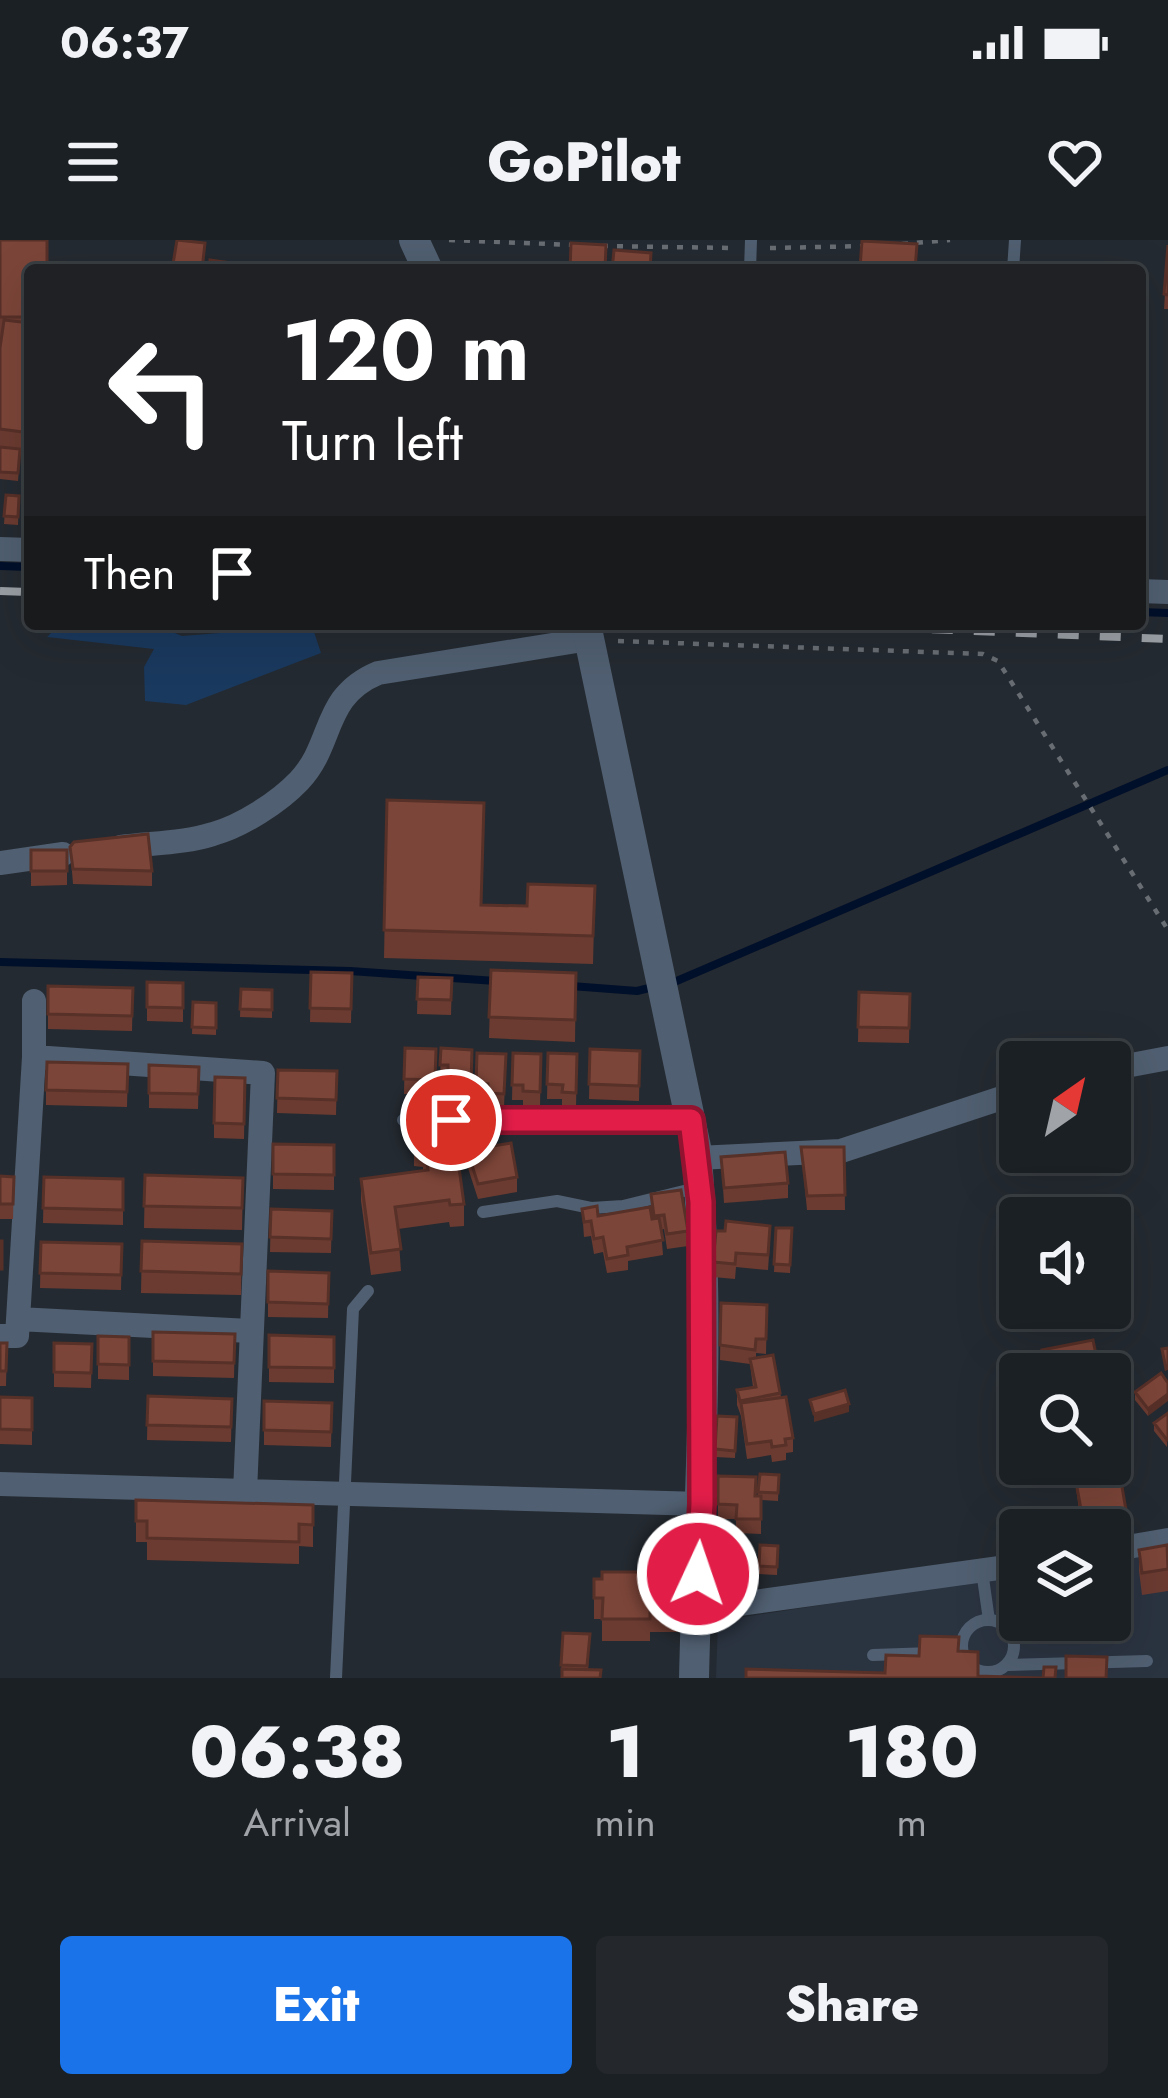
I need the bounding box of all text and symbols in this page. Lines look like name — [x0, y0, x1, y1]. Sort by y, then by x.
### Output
text: 06:37 — [60, 10, 189, 75]
text: GoPilot — [487, 123, 681, 201]
icon: menu — [60, 129, 126, 195]
icon: heart — [1042, 129, 1108, 195]
text: 120 m — [282, 290, 530, 412]
icon: left — [84, 312, 240, 468]
text: Turn left — [282, 402, 463, 480]
icon: arrive — [199, 540, 265, 606]
text: Then — [84, 541, 175, 606]
north arrow — [999, 1041, 1131, 1173]
map controls — [999, 1041, 1131, 1641]
pin — [400, 1069, 502, 1171]
icon: arrive — [418, 1087, 484, 1153]
button: sound — [999, 1197, 1131, 1329]
button: search — [999, 1353, 1131, 1485]
button: layers — [999, 1509, 1131, 1641]
position arrow — [635, 1511, 761, 1637]
text: 06:38 — [189, 1700, 405, 1804]
text: 1 — [606, 1700, 644, 1804]
text: 180 — [845, 1700, 979, 1804]
text: Arrival — [244, 1794, 351, 1851]
text: min — [595, 1794, 656, 1851]
text: m — [897, 1794, 927, 1851]
button: Exit — [60, 1936, 572, 2074]
button: Share — [596, 1936, 1108, 2074]

